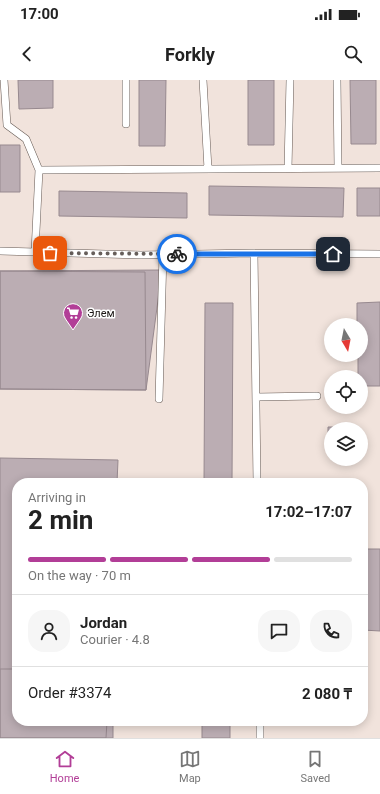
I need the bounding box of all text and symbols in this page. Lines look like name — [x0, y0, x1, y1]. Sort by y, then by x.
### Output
text: 17:00 — [20, 5, 59, 23]
icon: back — [16, 43, 38, 65]
icon: search — [342, 43, 364, 65]
text: Forkly — [165, 44, 215, 65]
courier — [157, 234, 197, 274]
pin — [33, 236, 67, 270]
pin — [316, 237, 350, 271]
icon: bag — [39, 242, 61, 264]
icon: bike — [166, 243, 188, 265]
icon: home — [322, 243, 344, 265]
supermarket icon: Элем — [62, 302, 84, 330]
place label: Элем — [87, 307, 115, 320]
north arrow — [324, 318, 368, 362]
map controls — [324, 318, 368, 466]
button: locate — [324, 370, 368, 414]
button: layers — [324, 422, 368, 466]
text: Arriving in — [28, 490, 86, 505]
text: 17:02–17:07 — [265, 503, 352, 521]
text: 2 min — [28, 505, 93, 535]
text: On the way · 70 m — [28, 568, 131, 583]
button: person — [28, 610, 70, 652]
button: chat — [258, 610, 300, 652]
button: phone — [310, 610, 352, 652]
text: Jordan — [80, 614, 127, 632]
text: Courier · 4.8 — [80, 632, 150, 647]
text: Order #3374 — [28, 684, 111, 702]
text: 2 080 ₸ — [302, 685, 352, 703]
tab: Home — [50, 748, 79, 785]
tab: Map — [179, 748, 201, 785]
tab: Saved — [300, 748, 330, 785]

